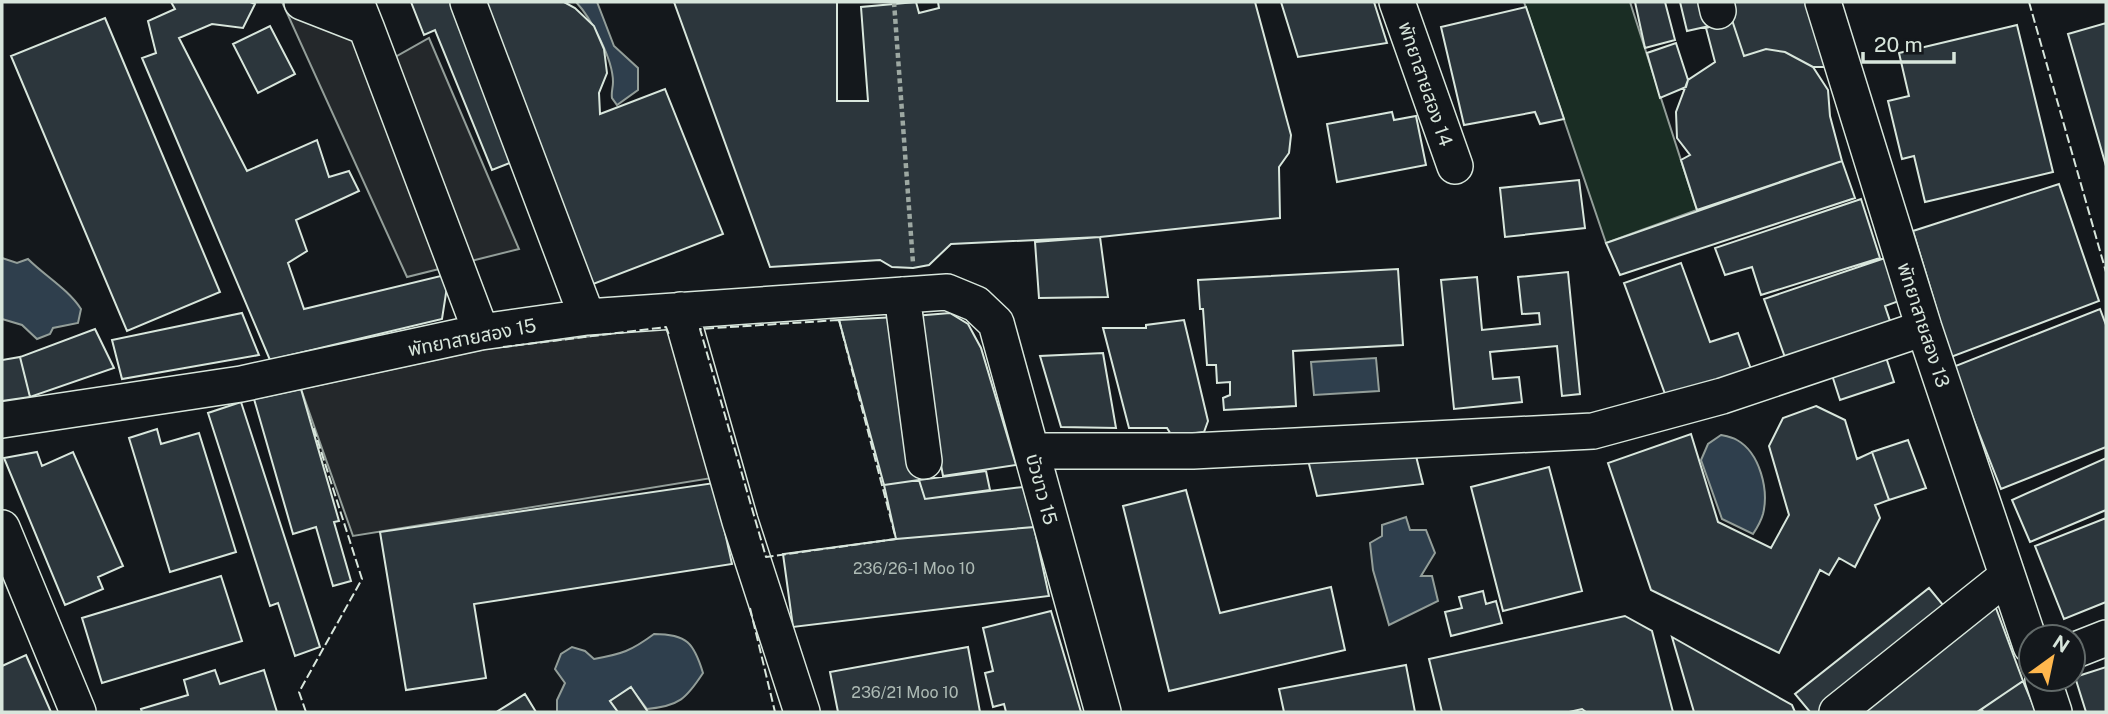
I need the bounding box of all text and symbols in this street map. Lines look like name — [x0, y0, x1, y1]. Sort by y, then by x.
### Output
street label: พัทยาสายสอง 14 — [1394, 19, 1458, 149]
scale bar — [1863, 21, 1954, 65]
text: 20 m — [1874, 32, 1923, 57]
street label: พัทยาสายสอง 13 — [1893, 260, 1955, 390]
street label: พัทยาสายสอง 15 — [406, 314, 538, 360]
street label: บัวขาว 15 — [1022, 451, 1062, 527]
house number: 236/26-1 Moo 10 — [853, 559, 975, 578]
north arrow — [2017, 623, 2087, 693]
text: N — [2049, 630, 2073, 657]
house number: 236/21 Moo 10 — [851, 683, 959, 702]

